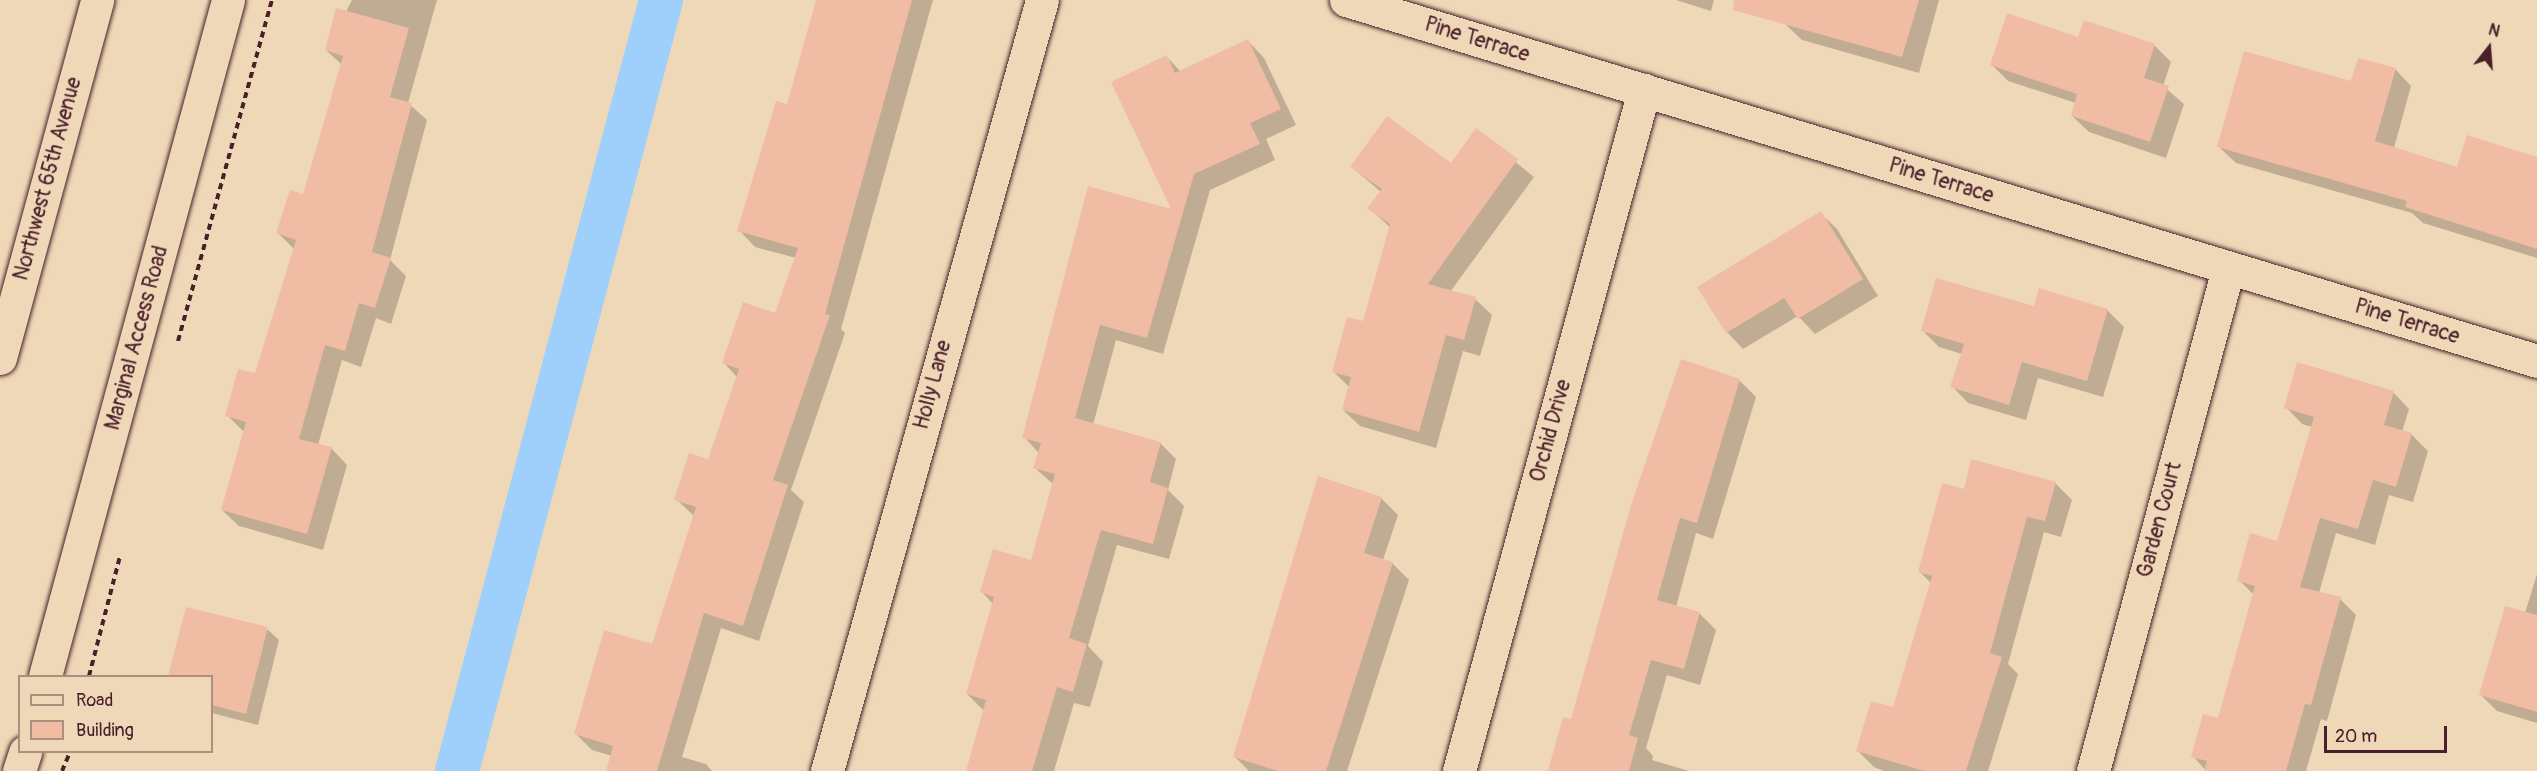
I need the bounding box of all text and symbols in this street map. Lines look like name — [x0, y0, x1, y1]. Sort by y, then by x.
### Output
street label: Pine Terrace — [1421, 12, 1533, 68]
north arrow — [2459, 18, 2519, 78]
text: N — [2486, 20, 2502, 42]
street label: Northwest 65th Avenue — [9, 75, 87, 283]
street label: Pine Terrace — [1885, 153, 1997, 209]
street label: Marginal Access Road — [100, 243, 174, 433]
street label: Pine Terrace — [2351, 294, 2463, 350]
street label: Holly Lane — [909, 338, 957, 432]
street label: Orchid Drive — [1525, 377, 1577, 485]
street label: Garden Court — [2133, 460, 2187, 580]
legend — [18, 675, 213, 753]
text: Road — [76, 689, 113, 712]
scale bar — [2327, 714, 2450, 752]
text: Building — [76, 719, 134, 742]
text: 20 m — [2335, 725, 2377, 748]

